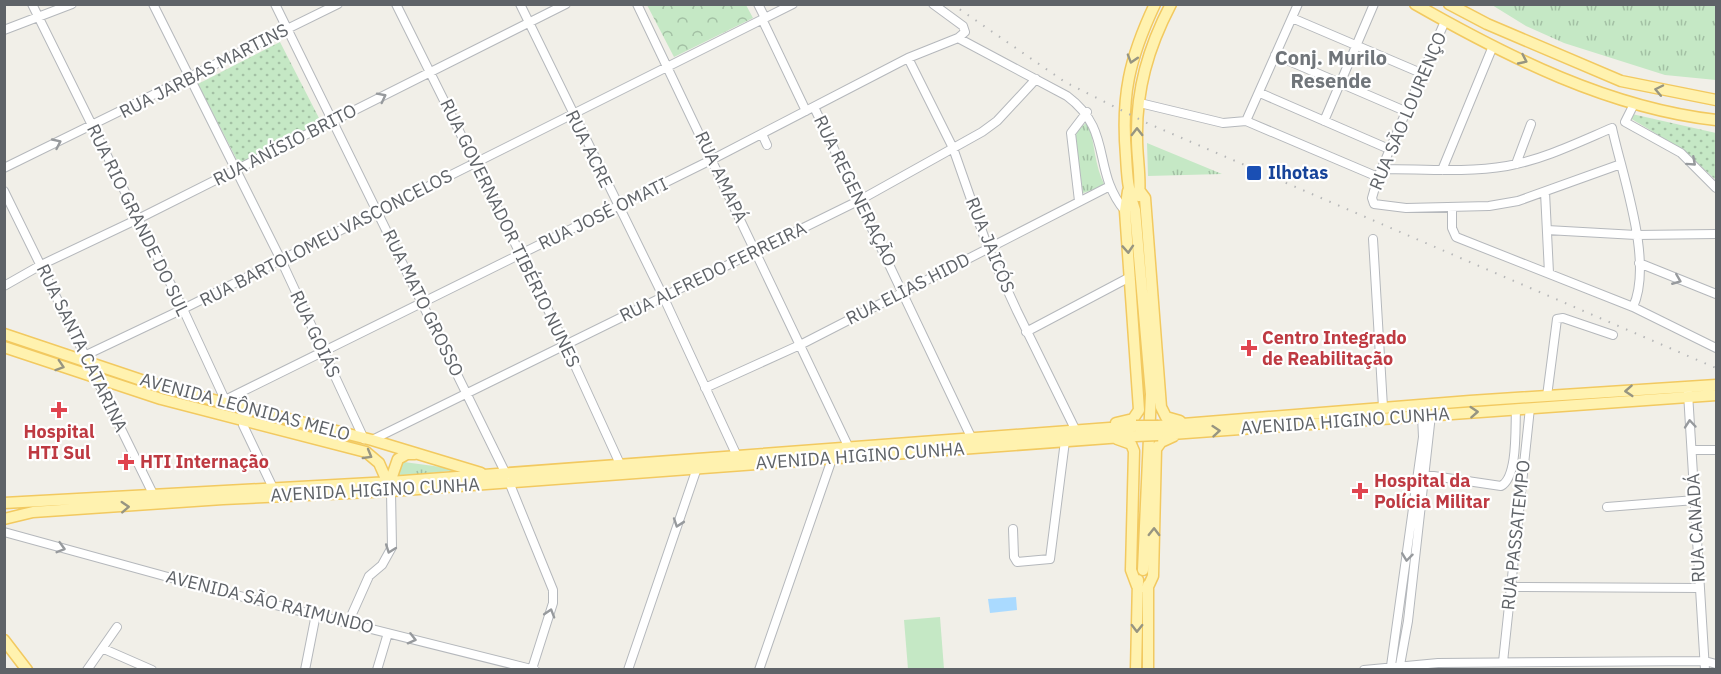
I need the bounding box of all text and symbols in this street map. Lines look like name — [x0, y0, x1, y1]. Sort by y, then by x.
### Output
street label: RUA JARBAS MARTINS — [115, 18, 292, 123]
street label: RUA SÃO LOURENÇO — [1364, 28, 1451, 193]
district label: Conj. Murilo Resende — [1275, 44, 1387, 94]
one-way arrow — [1516, 52, 1527, 64]
one-way arrow — [1127, 53, 1139, 64]
one-way arrow — [1654, 84, 1664, 97]
one-way arrow — [375, 93, 386, 104]
street label: RUA GOVERNADOR TIBÉRIO NUNES — [435, 95, 586, 371]
street label: RUA ANÍSIO BRITO — [209, 98, 360, 191]
street label: RUA ACRE — [561, 106, 618, 191]
street label: RUA REGENERAÇÃO — [809, 111, 902, 270]
street label: RUA RIO GRANDE DO SUL — [82, 120, 195, 319]
street label: RUA AMAPÁ — [690, 127, 753, 227]
one-way arrow — [1131, 128, 1143, 137]
one-way arrow — [51, 139, 62, 151]
one-way arrow — [1685, 155, 1696, 166]
place label: Ilhotas — [1268, 161, 1328, 184]
street label: RUA BARTOLOMEU VASCONCELOS — [195, 164, 456, 312]
marker: Ilhotas — [1245, 164, 1263, 182]
street label: RUA JOSÉ OMATI — [534, 172, 671, 255]
street label: RUA JAICÓS — [961, 194, 1020, 296]
street label: RUA ALFREDO FERREIRA — [616, 216, 810, 327]
street label: RUA MATO GROSSO — [378, 225, 469, 380]
one-way arrow — [1121, 244, 1134, 253]
street label: RUA ELIAS HIDD — [842, 247, 974, 330]
street label: RUA SANTA CATARINA — [32, 260, 133, 436]
one-way arrow — [1671, 273, 1682, 285]
street label: RUA GOIÁS — [285, 287, 346, 381]
place label: Centro Integrado de Reabilitação — [1262, 326, 1407, 370]
marker: Centro Integrado de Reabilitação — [1240, 339, 1258, 357]
one-way arrow — [54, 359, 65, 371]
street label: AVENIDA LEÔNIDAS MELO — [138, 367, 353, 446]
one-way arrow — [1625, 384, 1634, 397]
marker: Hospital HTI Sul — [50, 401, 68, 419]
street label: AVENIDA HIGINO CUNHA — [1240, 402, 1451, 439]
one-way arrow — [1469, 406, 1478, 419]
one-way arrow — [1684, 419, 1697, 428]
place label: Hospital HTI Sul — [24, 420, 95, 464]
one-way arrow — [1212, 424, 1221, 437]
street label: AVENIDA HIGINO CUNHA — [755, 437, 966, 474]
one-way arrow — [362, 448, 372, 459]
place label: HTI Internação — [140, 450, 269, 473]
marker: HTI Internação — [117, 453, 135, 471]
street label: RUA PASSATEMPO — [1496, 459, 1535, 611]
place label: Hospital da Polícia Militar — [1374, 469, 1490, 513]
street label: RUA CANADÁ — [1681, 472, 1710, 583]
street label: AVENIDA HIGINO CUNHA — [270, 473, 481, 506]
marker: Hospital da Polícia Militar — [1351, 482, 1369, 500]
one-way arrow — [120, 500, 129, 513]
one-way arrow — [673, 517, 686, 528]
one-way arrow — [1148, 528, 1161, 537]
one-way arrow — [55, 541, 66, 553]
one-way arrow — [384, 543, 397, 554]
one-way arrow — [1401, 552, 1413, 562]
street label: AVENIDA SÃO RAIMUNDO — [164, 565, 376, 638]
one-way arrow — [543, 608, 555, 619]
one-way arrow — [1131, 623, 1143, 632]
one-way arrow — [407, 631, 417, 644]

